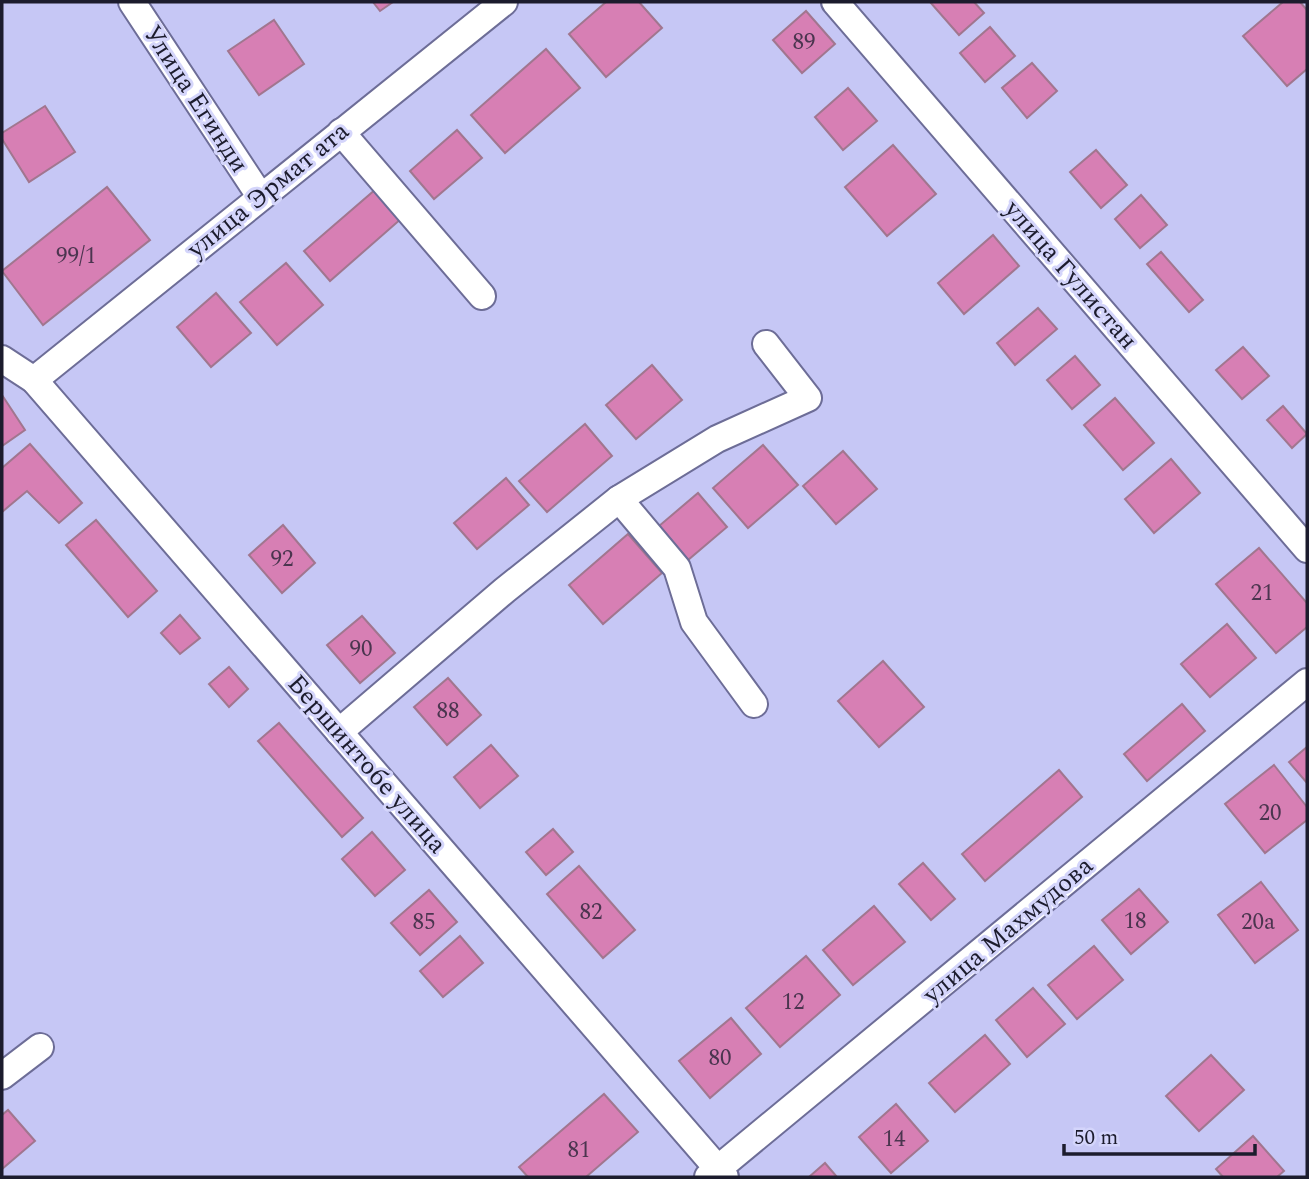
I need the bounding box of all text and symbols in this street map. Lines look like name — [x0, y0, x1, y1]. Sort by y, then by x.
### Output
street label: Улица Егинди — [133, 17, 259, 181]
house number: 89 — [793, 25, 816, 60]
street label: улица Эрмат ата — [177, 112, 358, 269]
street label: улица Гулистан — [994, 190, 1147, 359]
house number: 99/1 — [56, 239, 96, 274]
house number: 92 — [271, 542, 294, 577]
house number: 21 — [1251, 576, 1274, 611]
house number: 90 — [350, 632, 373, 667]
street label: Бершинтобе улица — [277, 665, 457, 863]
house number: 88 — [437, 694, 460, 729]
house number: 20 — [1259, 796, 1282, 831]
street label: улица Махмудова — [913, 846, 1102, 1014]
house number: 82 — [580, 895, 603, 930]
house number: 18 — [1124, 904, 1147, 939]
house number: 85 — [413, 905, 436, 940]
house number: 20а — [1241, 905, 1275, 940]
house number: 12 — [782, 985, 805, 1020]
house number: 80 — [709, 1041, 732, 1076]
scale bar — [1064, 1112, 1255, 1156]
house number: 14 — [883, 1122, 906, 1157]
text: 50 m — [1074, 1122, 1118, 1154]
house number: 81 — [568, 1133, 591, 1168]

